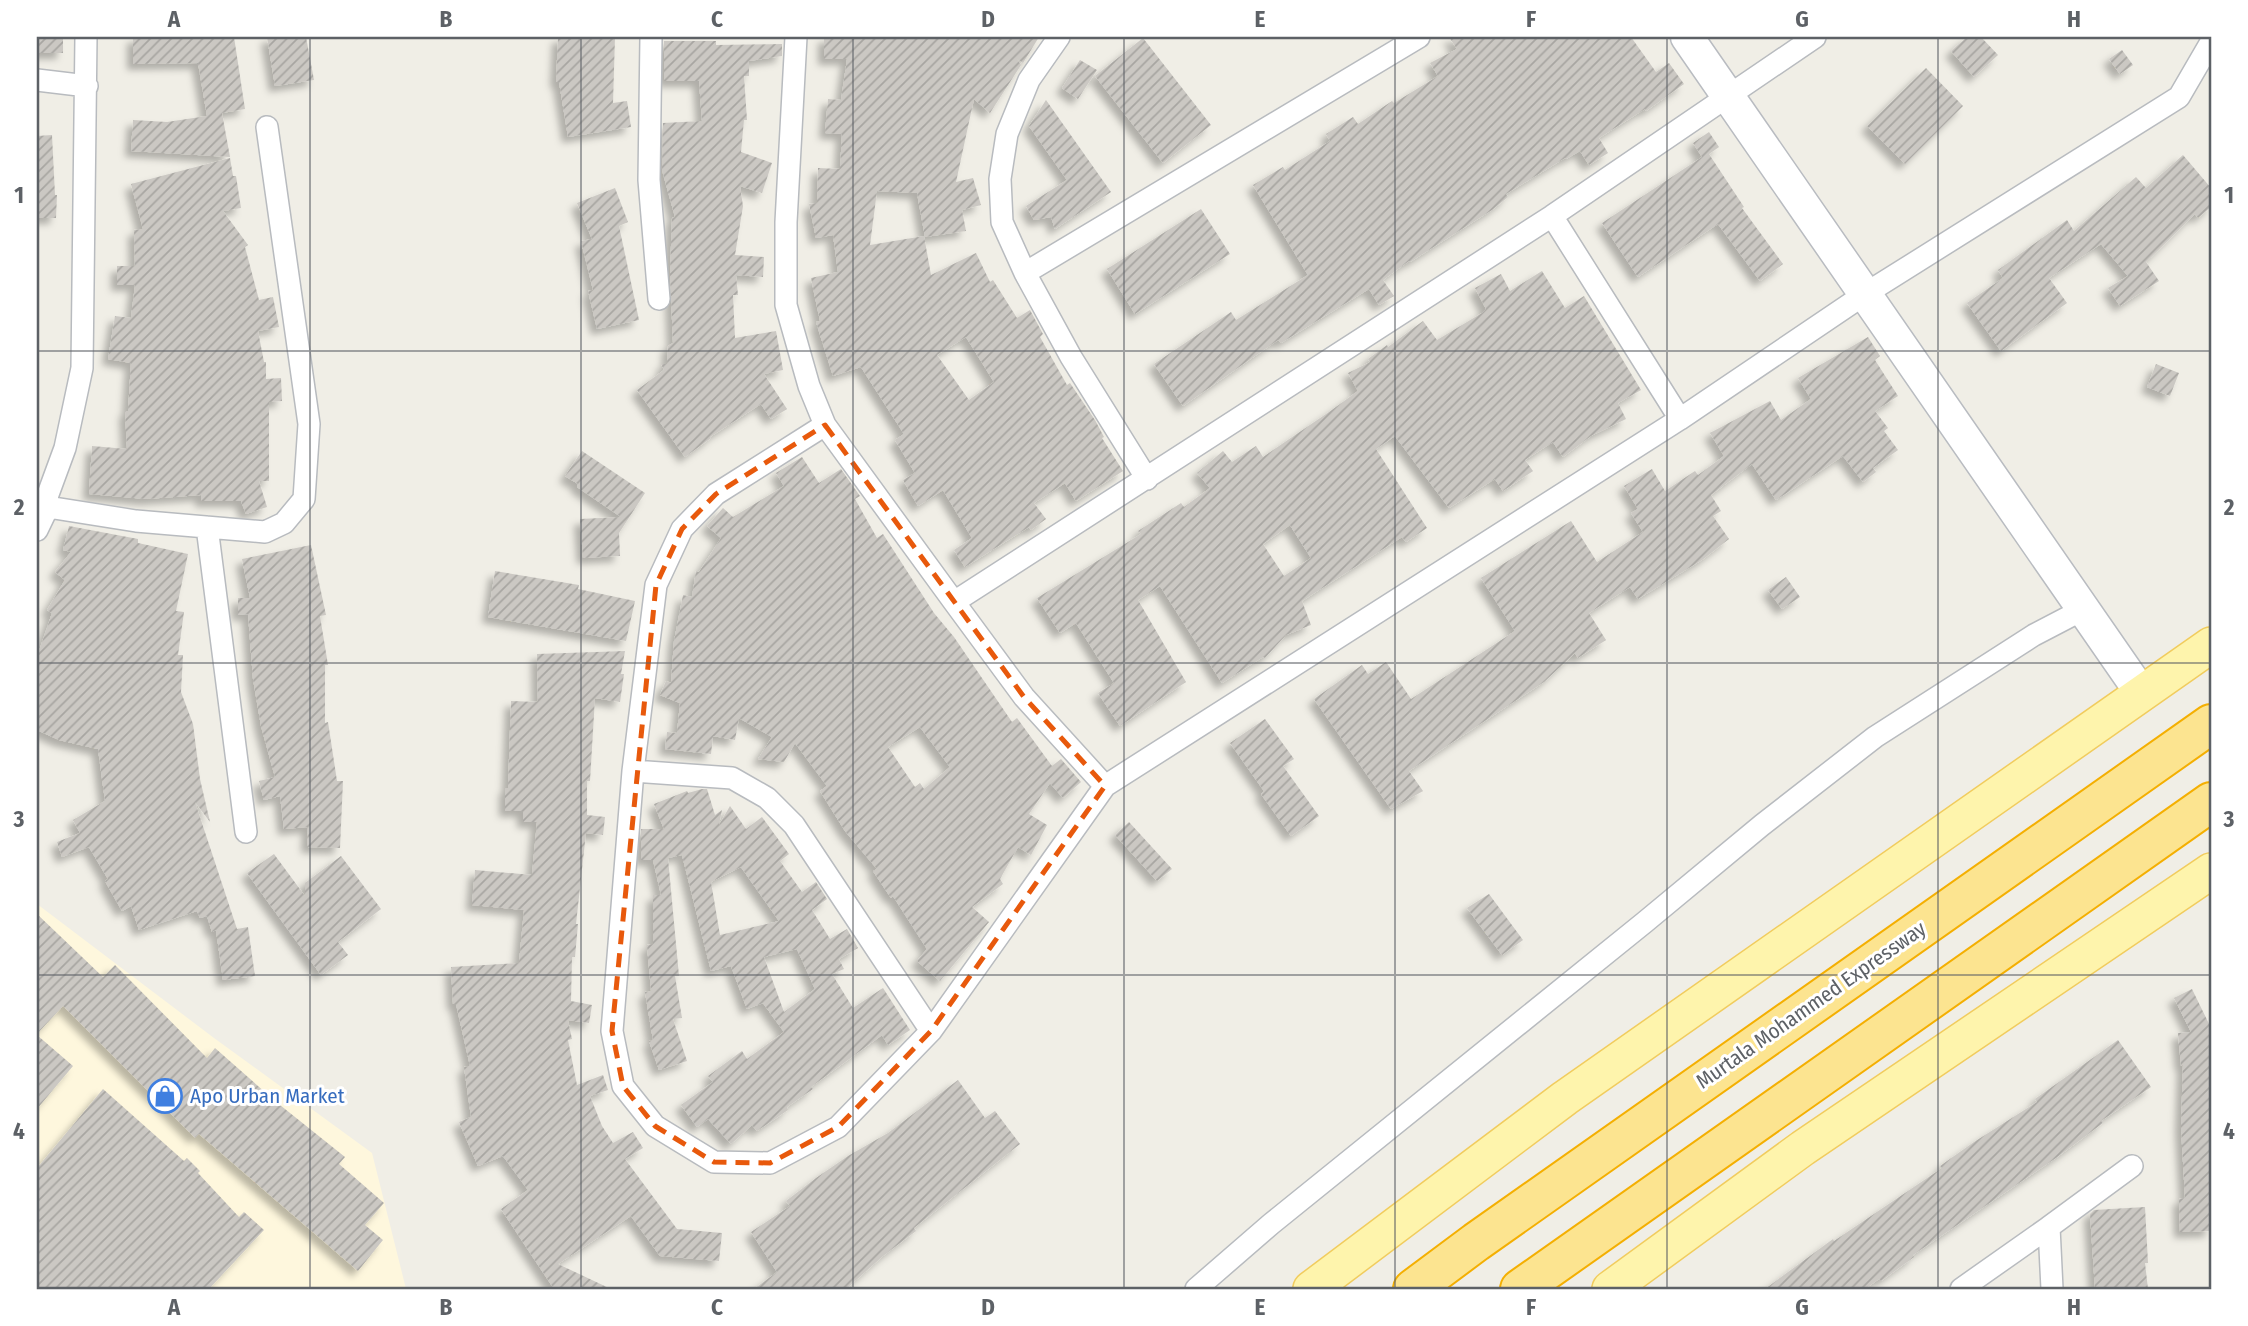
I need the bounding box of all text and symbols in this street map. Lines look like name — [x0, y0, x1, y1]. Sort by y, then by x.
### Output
text: A — [167, 5, 181, 33]
text: B — [440, 5, 453, 33]
text: C — [711, 5, 723, 33]
text: D — [981, 5, 995, 33]
text: E — [1255, 5, 1266, 33]
text: F — [1526, 5, 1536, 33]
text: G — [1795, 5, 1809, 33]
text: H — [2067, 5, 2081, 33]
text: 1 — [14, 181, 24, 209]
text: 1 — [2224, 181, 2234, 209]
text: 2 — [13, 493, 25, 521]
text: 2 — [2223, 493, 2235, 521]
text: 3 — [13, 805, 25, 833]
text: 3 — [2223, 805, 2235, 833]
street label: Murtala Mohammed Expressway — [1691, 915, 1931, 1094]
shop icon: Apo Urban Market — [146, 1077, 184, 1115]
place label: Apo Urban Market — [190, 1083, 345, 1109]
text: 4 — [13, 1117, 25, 1145]
text: 4 — [2223, 1117, 2235, 1145]
text: A — [167, 1293, 181, 1321]
text: B — [440, 1293, 453, 1321]
text: C — [711, 1293, 723, 1321]
text: D — [981, 1293, 995, 1321]
text: E — [1255, 1293, 1266, 1321]
text: F — [1526, 1293, 1536, 1321]
text: G — [1795, 1293, 1809, 1321]
text: H — [2067, 1293, 2081, 1321]

